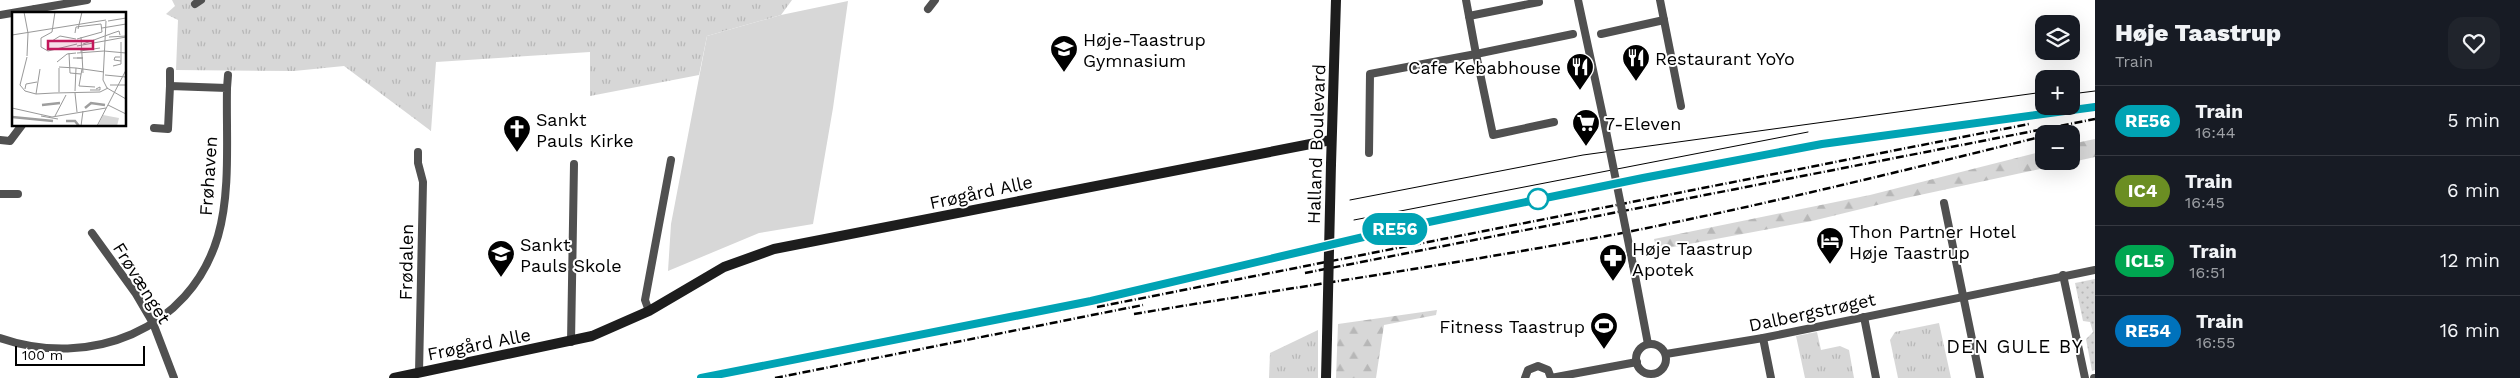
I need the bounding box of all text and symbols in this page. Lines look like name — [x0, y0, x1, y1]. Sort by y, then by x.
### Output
inset map — [12, 12, 126, 126]
map controls — [2035, 15, 2080, 170]
button: layers — [2035, 15, 2080, 60]
button: heart — [2448, 17, 2500, 69]
text: Høje Taastrup — [2115, 19, 2281, 47]
place label: Høje-Taastrup Gymnasium — [1083, 29, 1206, 71]
school or university icon: Høje-Taastrup Gymnasium — [1049, 34, 1079, 73]
restaurant icon: Restaurant YoYo — [1621, 43, 1651, 82]
place label: Restaurant YoYo — [1655, 48, 1795, 69]
restaurant icon: Cafe Kebabhouse — [1565, 52, 1595, 91]
text: Train — [2115, 52, 2153, 71]
place label: Cafe Kebabhouse — [1408, 57, 1561, 78]
street label: Halland Boulevard — [1303, 64, 1329, 224]
button: + — [2035, 70, 2080, 115]
text: Train — [2195, 100, 2243, 123]
supermarket icon: 7-Eleven — [1571, 108, 1601, 147]
place label: Sankt Pauls Kirke — [536, 109, 634, 151]
text: 5 min — [2448, 109, 2500, 132]
text: RE56 — [2125, 110, 2170, 131]
place label: 7-Eleven — [1605, 113, 1681, 134]
church icon: Sankt Pauls Kirke — [502, 114, 532, 153]
text: 16:44 — [2195, 123, 2236, 142]
button: − — [2035, 125, 2080, 170]
street label: Frøhaven — [195, 135, 221, 217]
text: Train — [2185, 170, 2233, 193]
street label: Frøgård Alle — [928, 171, 1034, 213]
text: 6 min — [2447, 179, 2500, 202]
text: IC4 — [2128, 180, 2157, 201]
unlabelled marker — [1527, 188, 1549, 210]
text: 16:45 — [2185, 193, 2225, 212]
line badge: RE56 — [1360, 213, 1430, 245]
text: RE56 — [1372, 218, 1418, 239]
place label: Thon Partner Hotel Høje Taastrup — [1849, 221, 2016, 263]
street label: Frødalen — [395, 224, 417, 300]
hotel icon: Thon Partner Hotel Høje Taastrup — [1815, 226, 1845, 265]
place label: Sankt Pauls Skole — [520, 234, 622, 276]
place label: Høje Taastrup Apotek — [1632, 238, 1753, 280]
street label: Frøvænget — [109, 239, 175, 328]
school or university icon: Sankt Pauls Skole — [486, 239, 516, 278]
text: Train — [2189, 240, 2237, 263]
pharmacy icon: Høje Taastrup Apotek — [1598, 243, 1628, 282]
text: 12 min — [2440, 249, 2500, 272]
text: ICL5 — [2125, 250, 2164, 271]
text: 16:51 — [2189, 263, 2226, 282]
street label: Dalbergstrøget — [1747, 288, 1878, 336]
text: Train — [2196, 310, 2243, 333]
sports icon: Fitness Taastrup — [1589, 311, 1619, 350]
place label: Fitness Taastrup — [1439, 316, 1585, 337]
text: 16 min — [2440, 319, 2500, 342]
text: RE54 — [2125, 320, 2171, 341]
street label: Frøgård Alle — [426, 324, 532, 364]
text: 16:55 — [2196, 333, 2235, 352]
district label: DEN GULE BY — [1946, 335, 2084, 358]
scale bar — [15, 343, 145, 366]
text: 100 m — [22, 347, 63, 363]

